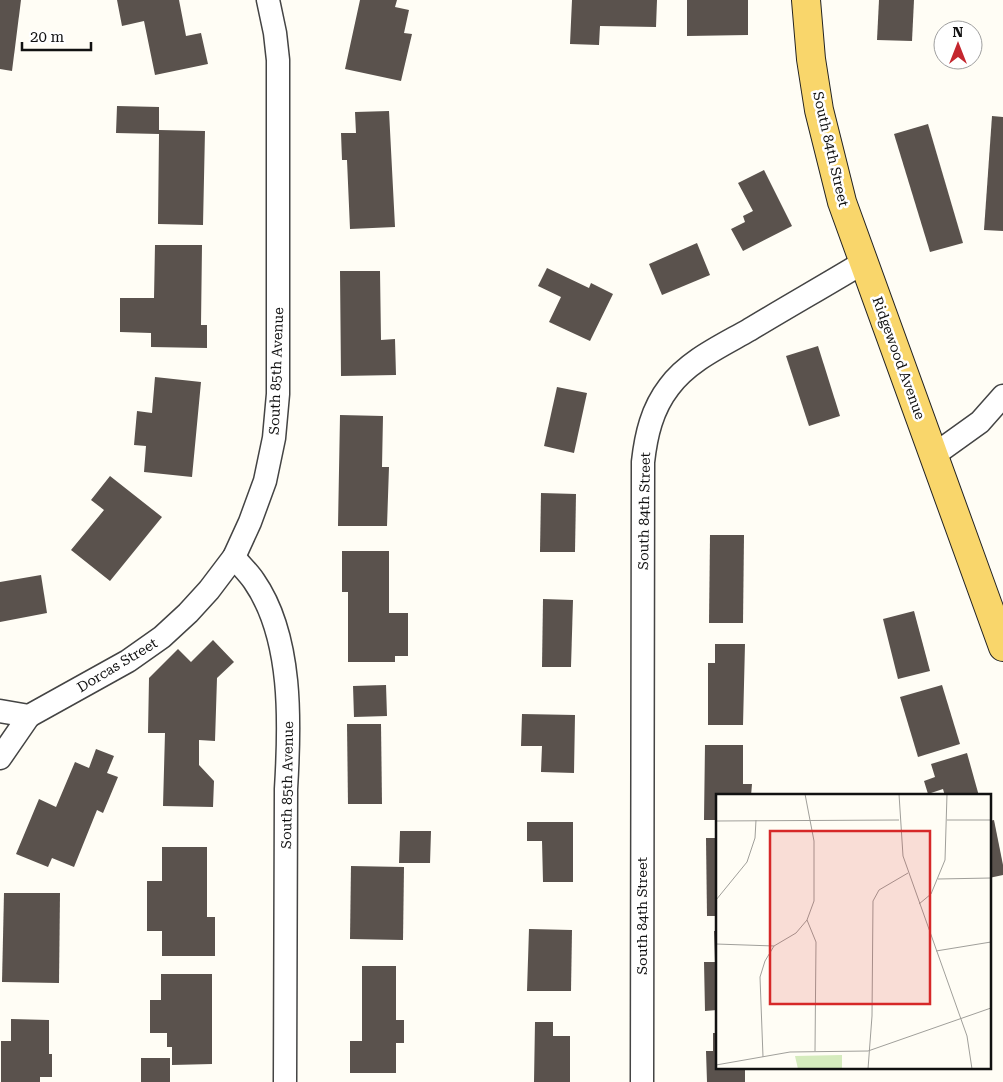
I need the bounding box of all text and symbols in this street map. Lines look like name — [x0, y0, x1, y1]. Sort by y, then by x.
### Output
scale bar — [22, 20, 91, 52]
north arrow — [933, 20, 983, 70]
text: N — [953, 24, 964, 40]
text: 20 m — [30, 28, 65, 46]
street label: South 84th Street — [810, 90, 852, 208]
street label: Ridgewood Avenue — [869, 294, 929, 422]
street label: South 85th Avenue — [266, 307, 286, 435]
street label: South 84th Street — [635, 452, 653, 570]
street label: Dorcas Street — [74, 635, 160, 695]
street label: South 85th Avenue — [278, 721, 296, 849]
inset map — [716, 794, 990, 1070]
street label: South 84th Street — [634, 857, 650, 975]

